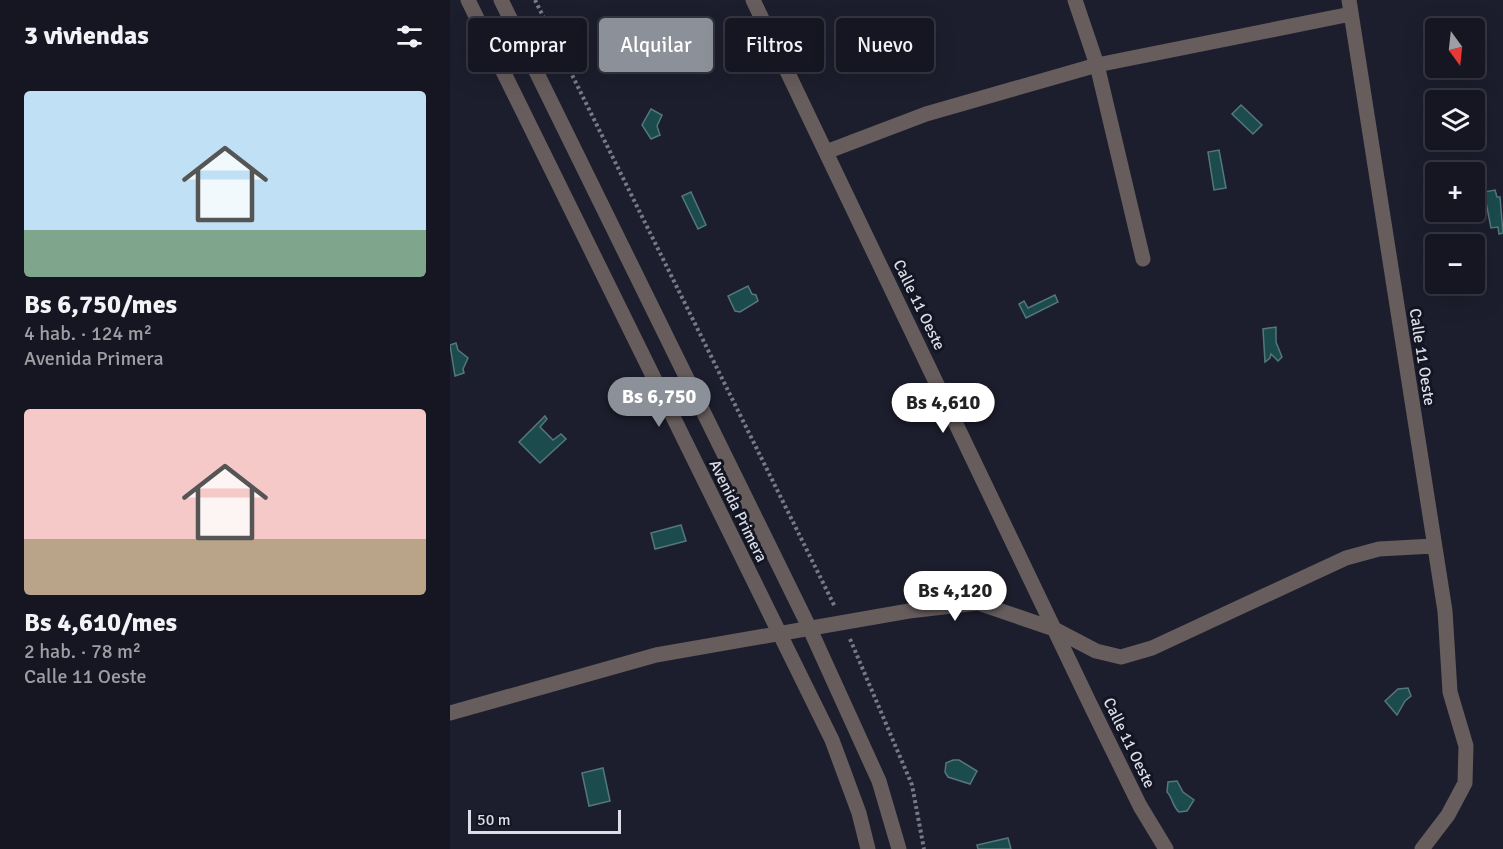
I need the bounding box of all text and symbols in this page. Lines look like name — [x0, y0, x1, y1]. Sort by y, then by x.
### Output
chip: Comprar — [468, 18, 587, 72]
chip: Alquilar — [599, 18, 713, 72]
chip: Filtros — [725, 18, 824, 72]
chip: Nuevo — [836, 18, 934, 72]
north arrow — [1425, 18, 1485, 78]
map controls — [1425, 18, 1485, 294]
text: 3 viviendas — [24, 20, 149, 52]
icon: filters — [393, 20, 426, 53]
button: layers — [1425, 90, 1485, 150]
icon: home — [171, 130, 279, 238]
button: + — [1425, 162, 1485, 222]
button: − — [1425, 234, 1485, 294]
street label: Calle 11 Oeste — [889, 257, 949, 353]
text: Bs 6,750/mes — [24, 289, 177, 321]
street label: Calle 11 Oeste — [1404, 307, 1440, 407]
text: 4 hab. · 124 m² — [24, 321, 152, 346]
text: Avenida Primera — [24, 346, 164, 371]
pin: Bs 6,750 — [597, 377, 721, 428]
pin: Bs 4,610 — [881, 383, 1005, 434]
text: Bs 6,750 — [622, 384, 696, 409]
text: Bs 4,610 — [906, 390, 980, 415]
icon: home — [171, 448, 279, 556]
street label: Avenida Primera — [705, 456, 771, 566]
pin: Bs 4,120 — [893, 571, 1017, 622]
text: Bs 4,120 — [918, 578, 992, 603]
text: Bs 4,610/mes — [24, 607, 177, 639]
text: 2 hab. · 78 m² — [24, 639, 141, 664]
text: Calle 11 Oeste — [24, 664, 147, 689]
street label: Calle 11 Oeste — [1099, 695, 1159, 791]
scale bar — [468, 807, 621, 834]
text: 50 m — [477, 810, 511, 830]

